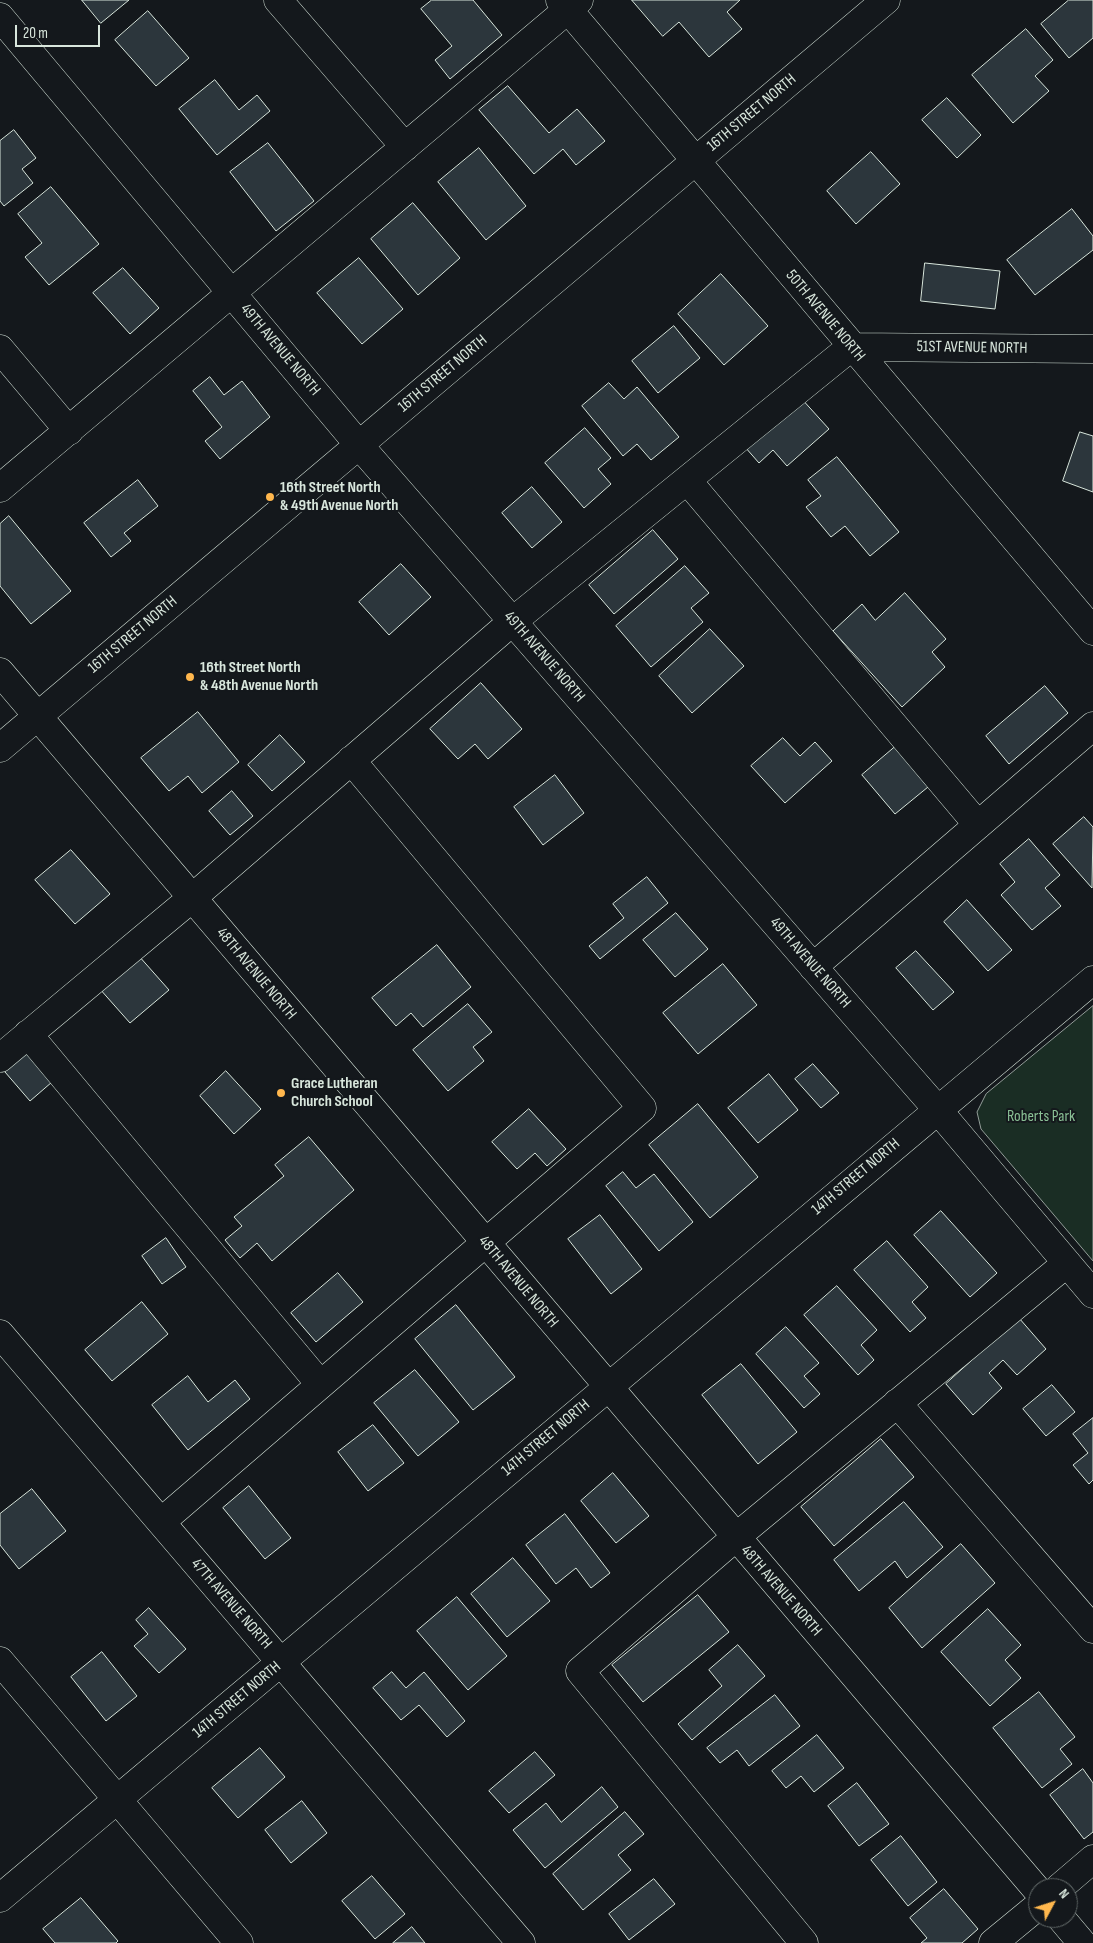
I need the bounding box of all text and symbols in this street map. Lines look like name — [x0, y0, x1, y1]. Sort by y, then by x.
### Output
scale bar — [18, 15, 102, 47]
text: 20 m — [23, 24, 48, 43]
street label: 16TH STREET NORTH — [704, 70, 800, 156]
street label: 50TH AVENUE NORTH — [781, 266, 869, 366]
street label: 49TH AVENUE NORTH — [236, 300, 324, 400]
street label: 16TH STREET NORTH — [395, 331, 491, 417]
street label: 51ST AVENUE NORTH — [916, 337, 1028, 359]
place label: 16th Street North & 49th Avenue North — [280, 478, 398, 516]
marker: 16th Street North & 49th Avenue North — [264, 491, 276, 503]
street label: 16TH STREET NORTH — [85, 592, 181, 678]
street label: 49TH AVENUE NORTH — [499, 608, 589, 706]
place label: 16th Street North & 48th Avenue North — [200, 658, 318, 696]
marker: 16th Street North & 48th Avenue North — [184, 671, 196, 683]
street label: 49TH AVENUE NORTH — [765, 914, 855, 1012]
street label: 48TH AVENUE NORTH — [212, 924, 300, 1024]
place label: Grace Lutheran Church School — [291, 1074, 378, 1112]
marker: Grace Lutheran Church School — [275, 1087, 287, 1099]
park label: Roberts Park — [1007, 1107, 1075, 1127]
street label: 14TH STREET NORTH — [808, 1135, 904, 1219]
street label: 48TH AVENUE NORTH — [474, 1232, 562, 1332]
street label: 14TH STREET NORTH — [498, 1396, 594, 1480]
street label: 48TH AVENUE NORTH — [736, 1542, 826, 1640]
street label: 47TH AVENUE NORTH — [186, 1555, 276, 1653]
street label: 14TH STREET NORTH — [189, 1658, 285, 1742]
north arrow — [1028, 1878, 1078, 1928]
text: N — [1055, 1885, 1073, 1902]

